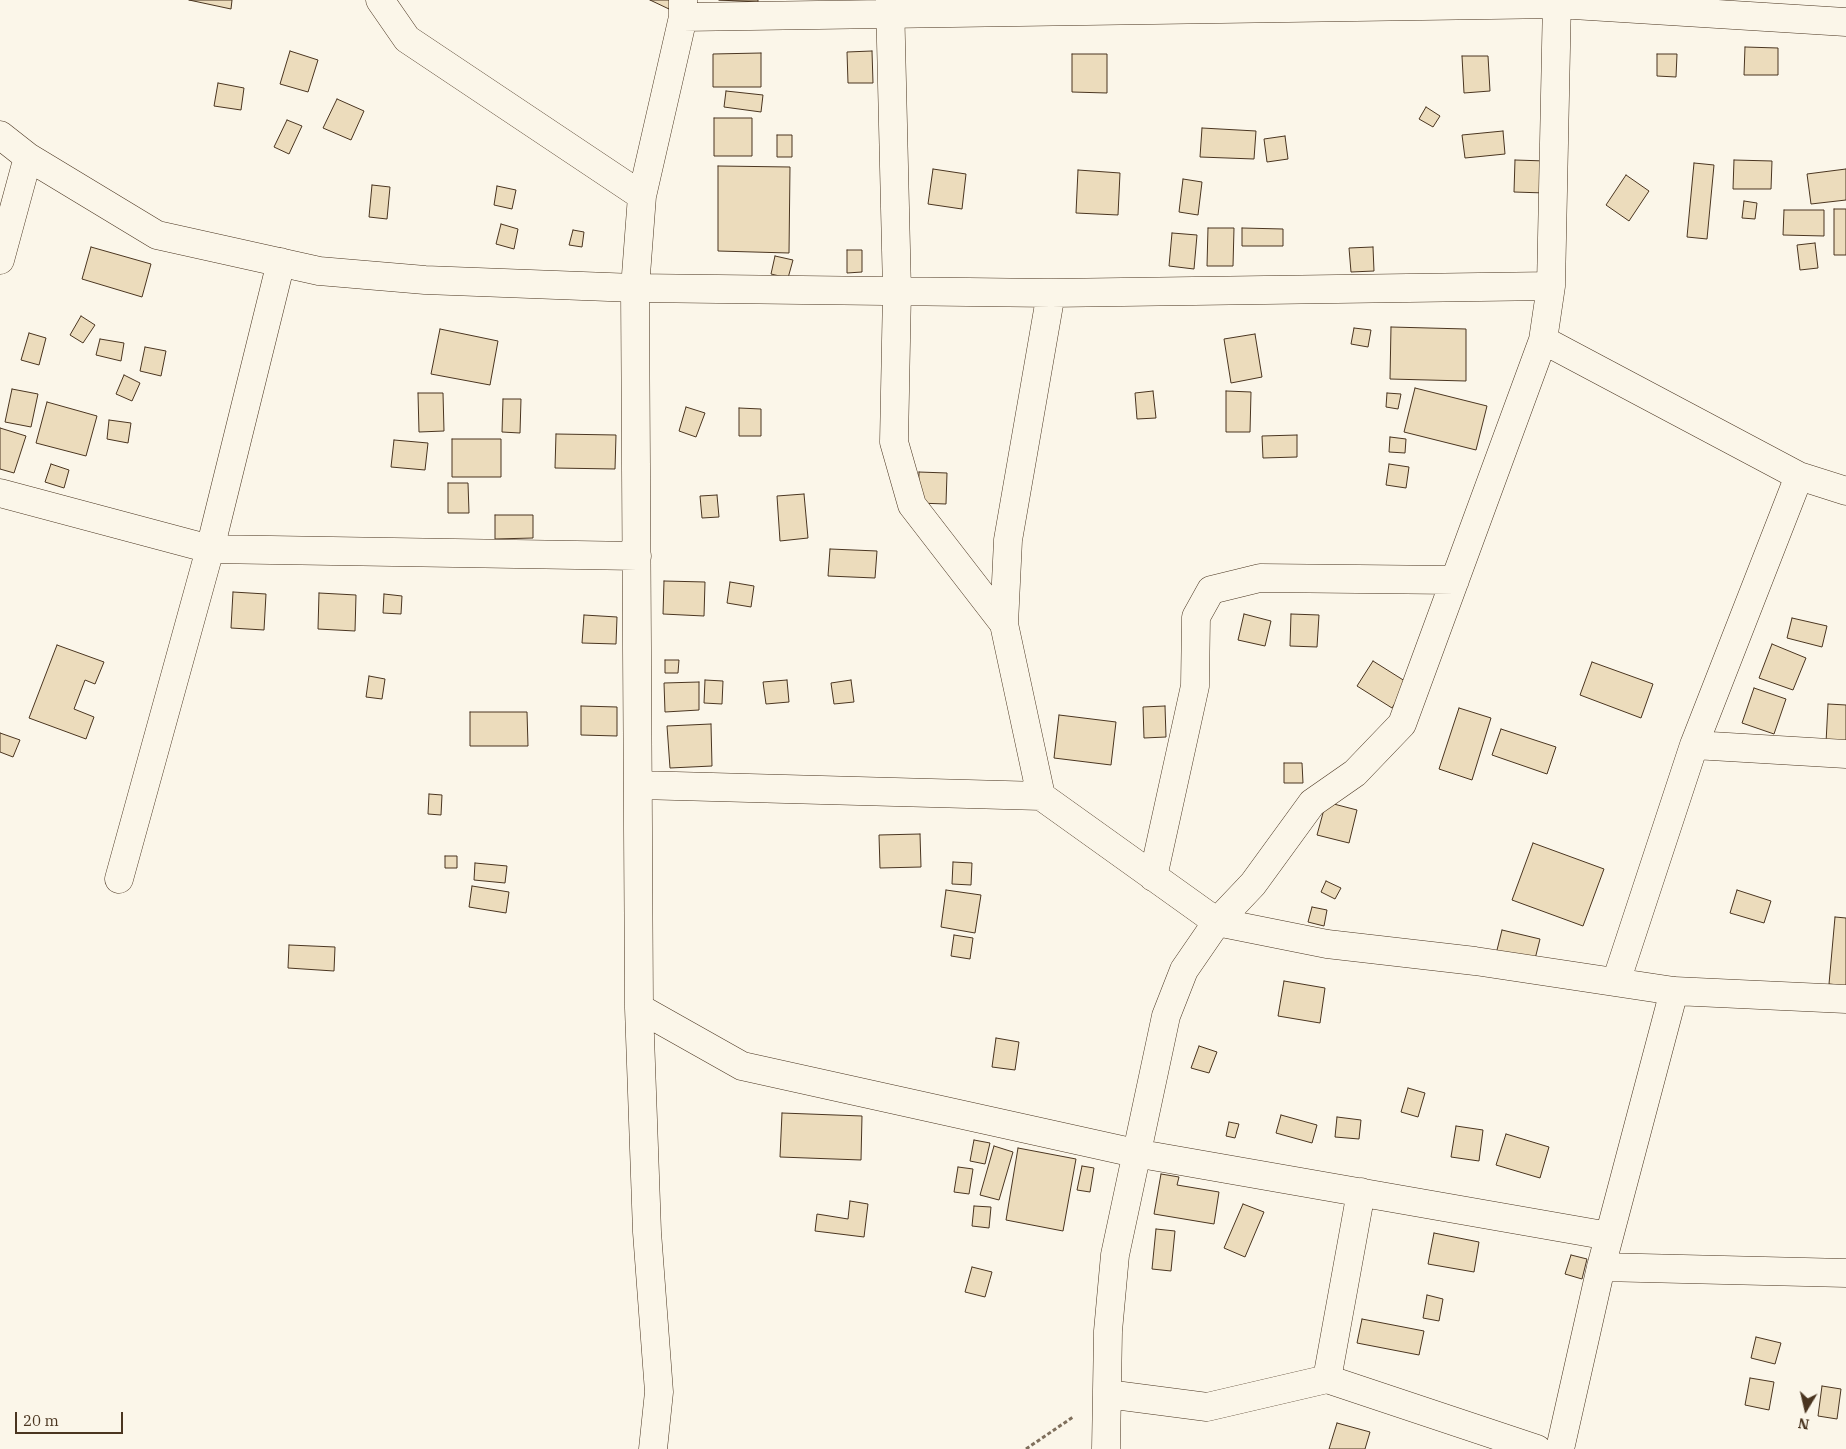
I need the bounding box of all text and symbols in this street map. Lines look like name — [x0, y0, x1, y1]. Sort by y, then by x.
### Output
north arrow — [1781, 1384, 1831, 1434]
scale bar — [18, 1402, 125, 1434]
text: 20 m — [23, 1411, 59, 1430]
text: N — [1797, 1414, 1811, 1434]

